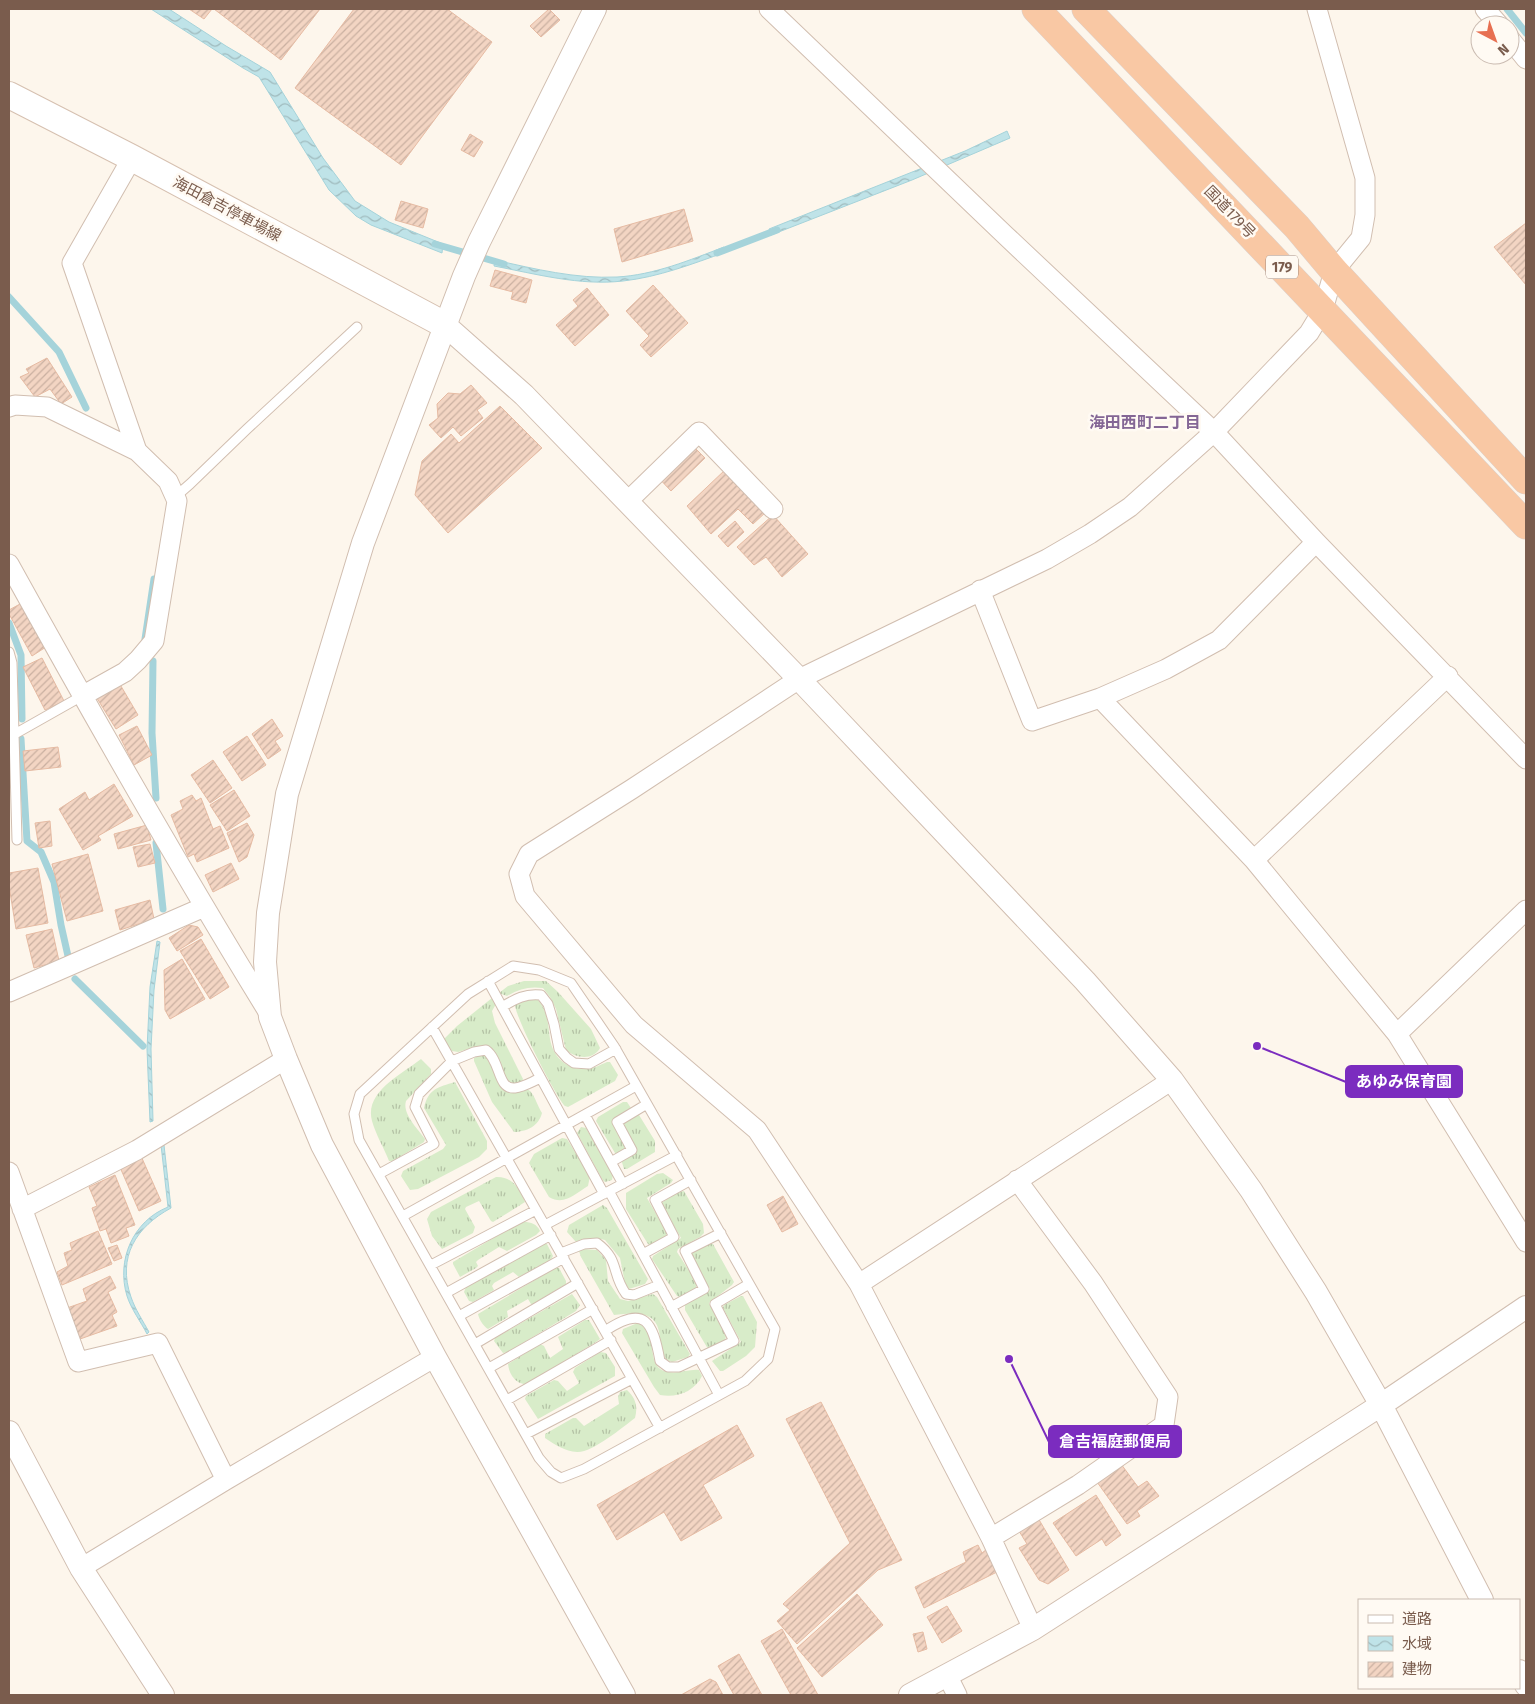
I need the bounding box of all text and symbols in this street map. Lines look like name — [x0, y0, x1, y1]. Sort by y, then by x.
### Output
north arrow — [1470, 15, 1520, 65]
text: N — [1494, 40, 1512, 59]
street label: 海田倉吉停車場線 — [170, 173, 284, 245]
street label: 国道179号 — [1201, 182, 1259, 242]
road number: 179 — [1266, 256, 1298, 278]
district label: 海田西町二丁目 — [1089, 413, 1201, 432]
callout: あゆみ保育園 — [1346, 1066, 1462, 1097]
text: あゆみ保育園 — [1356, 1072, 1452, 1091]
callout: 倉吉福庭郵便局 — [1049, 1426, 1181, 1457]
text: 倉吉福庭郵便局 — [1059, 1432, 1171, 1451]
legend — [1358, 1599, 1520, 1689]
text: 道路 — [1402, 1610, 1432, 1628]
text: 水域 — [1402, 1635, 1432, 1653]
text: 建物 — [1402, 1660, 1432, 1678]

